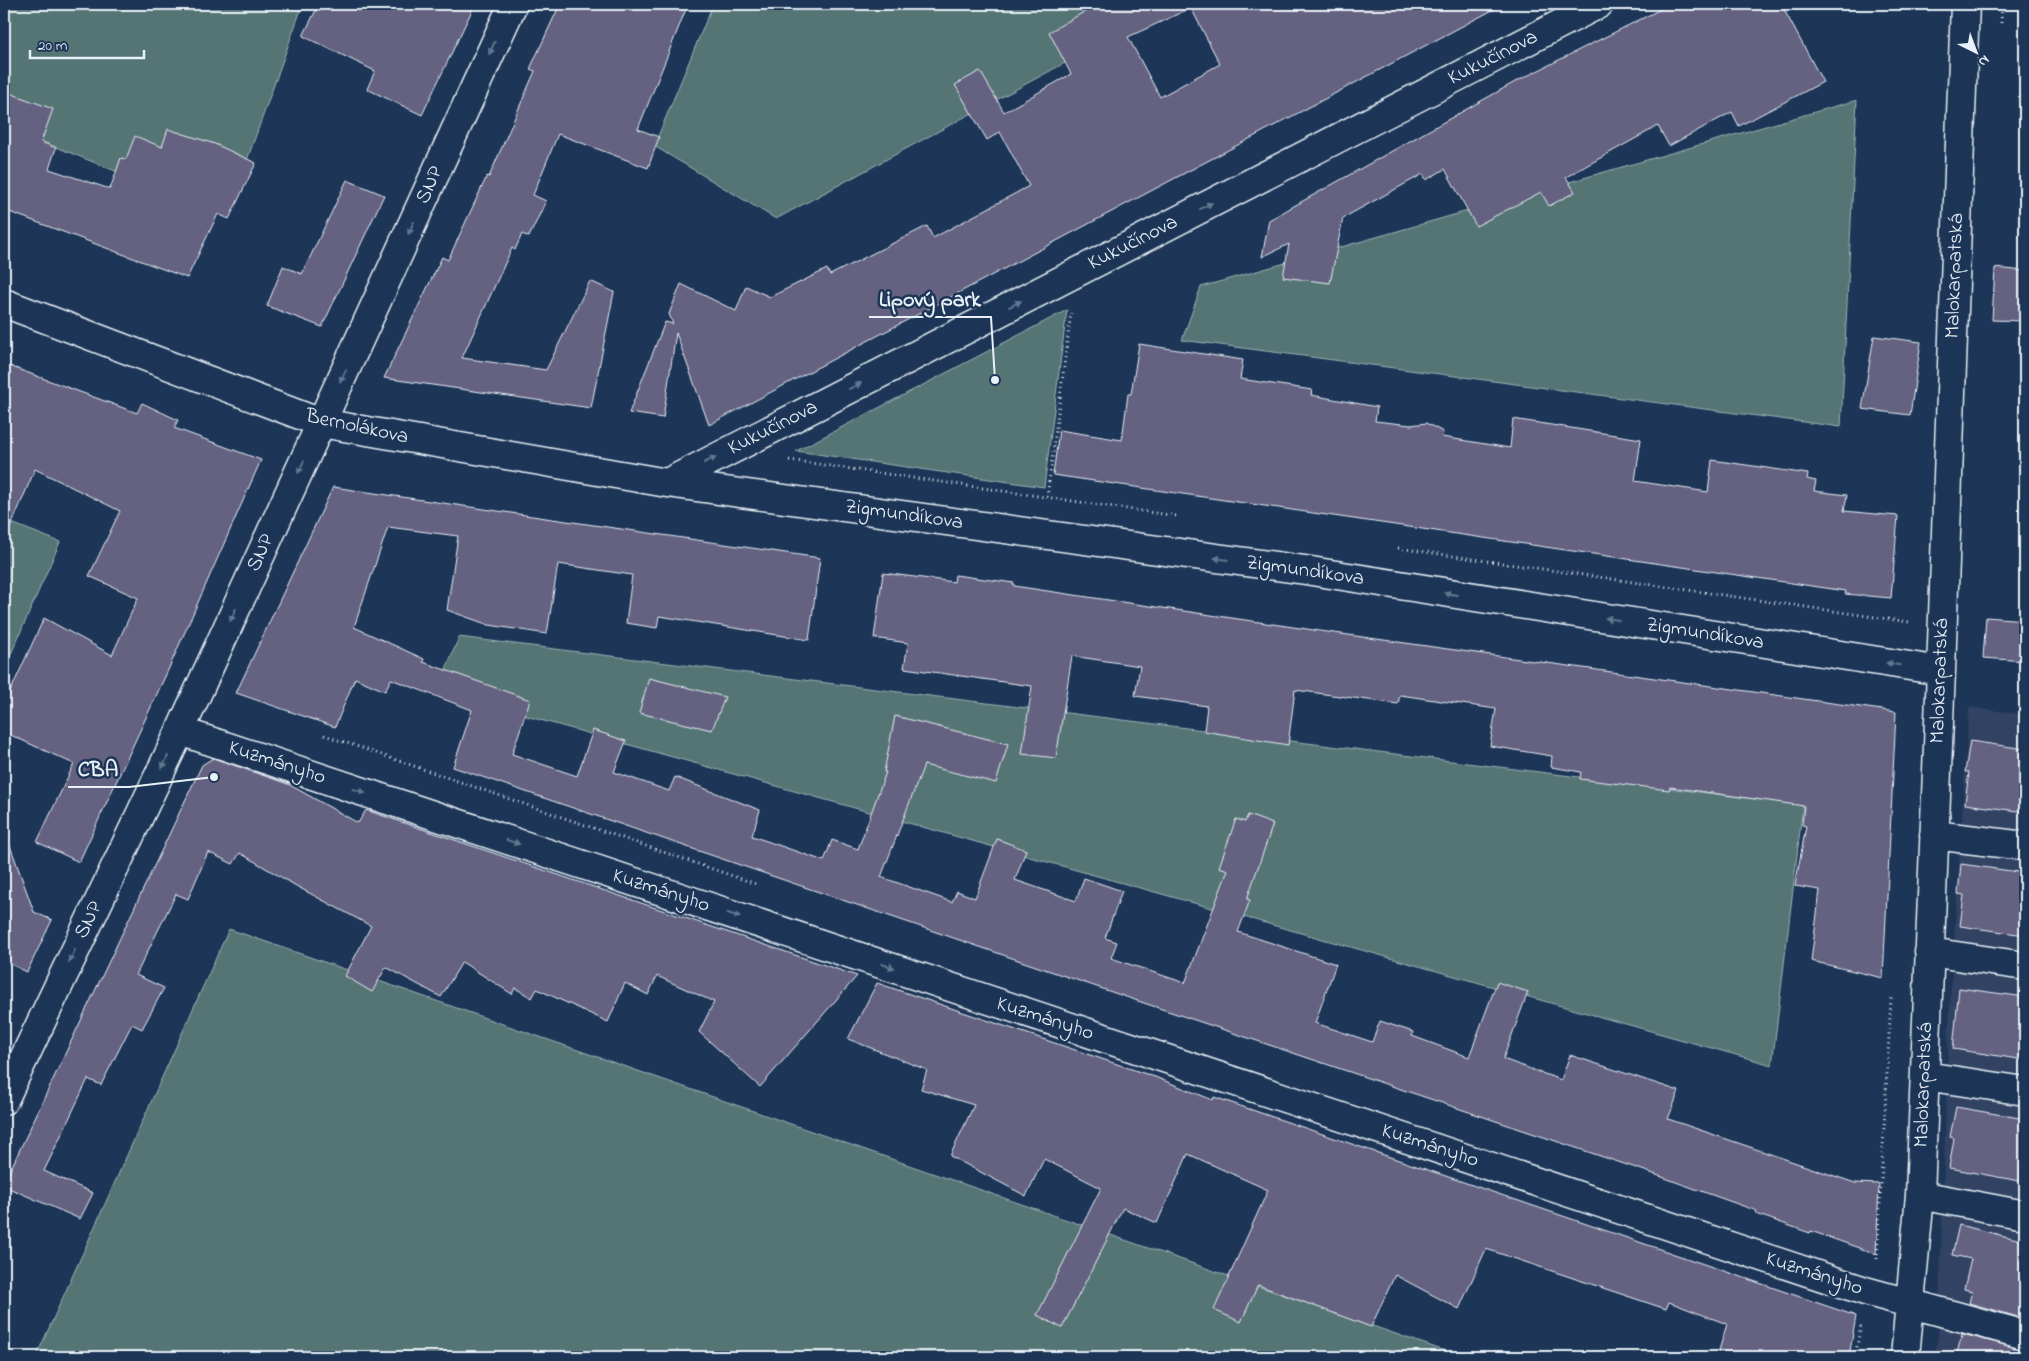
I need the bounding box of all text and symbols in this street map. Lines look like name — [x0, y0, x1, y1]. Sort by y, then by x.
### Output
street label: Kukučínova — [1443, 23, 1543, 93]
scale bar — [30, 28, 144, 60]
north arrow — [1952, 28, 2002, 78]
text: 20 m — [38, 35, 68, 57]
one-way arrow — [488, 41, 496, 55]
text: N — [1973, 50, 1994, 72]
street label: SNP — [408, 161, 452, 209]
one-way arrow — [1199, 202, 1213, 210]
street label: Kukučínova — [1083, 208, 1183, 278]
street label: Malokarpatská — [1938, 213, 1972, 339]
one-way arrow — [406, 221, 414, 235]
callout: Lipový park — [869, 280, 991, 317]
text: Lipový park — [879, 285, 982, 318]
one-way arrow — [1008, 300, 1022, 308]
one-way arrow — [339, 369, 347, 383]
one-way arrow — [848, 382, 862, 390]
street label: Kukučínova — [723, 393, 823, 463]
street label: Bernolákova — [302, 401, 411, 453]
one-way arrow — [703, 456, 718, 464]
one-way arrow — [297, 460, 305, 474]
street label: Zigmundíkova — [843, 492, 965, 540]
street label: SNP — [239, 529, 283, 577]
street label: Zigmundíkova — [1244, 548, 1366, 596]
one-way arrow — [1213, 555, 1229, 563]
one-way arrow — [1443, 589, 1459, 597]
one-way arrow — [229, 608, 237, 622]
street label: Zigmundíkova — [1644, 610, 1766, 660]
one-way arrow — [1603, 615, 1619, 623]
street label: Malokarpatská — [1923, 618, 1957, 744]
one-way arrow — [1885, 660, 1901, 668]
street label: Kuzmányho — [224, 733, 330, 795]
callout: CBA — [68, 750, 129, 787]
text: CBA — [78, 755, 118, 787]
one-way arrow — [161, 755, 169, 769]
one-way arrow — [352, 787, 367, 795]
one-way arrow — [506, 838, 521, 846]
street label: Kuzmányho — [608, 861, 714, 923]
street label: SNP — [67, 896, 111, 944]
one-way arrow — [726, 912, 741, 919]
one-way arrow — [68, 949, 76, 963]
one-way arrow — [881, 963, 896, 971]
street label: Kuzmányho — [992, 989, 1098, 1051]
street label: Malokarpatská — [1907, 1022, 1941, 1148]
street label: Kuzmányho — [1377, 1116, 1483, 1178]
street label: Kuzmányho — [1761, 1244, 1867, 1306]

